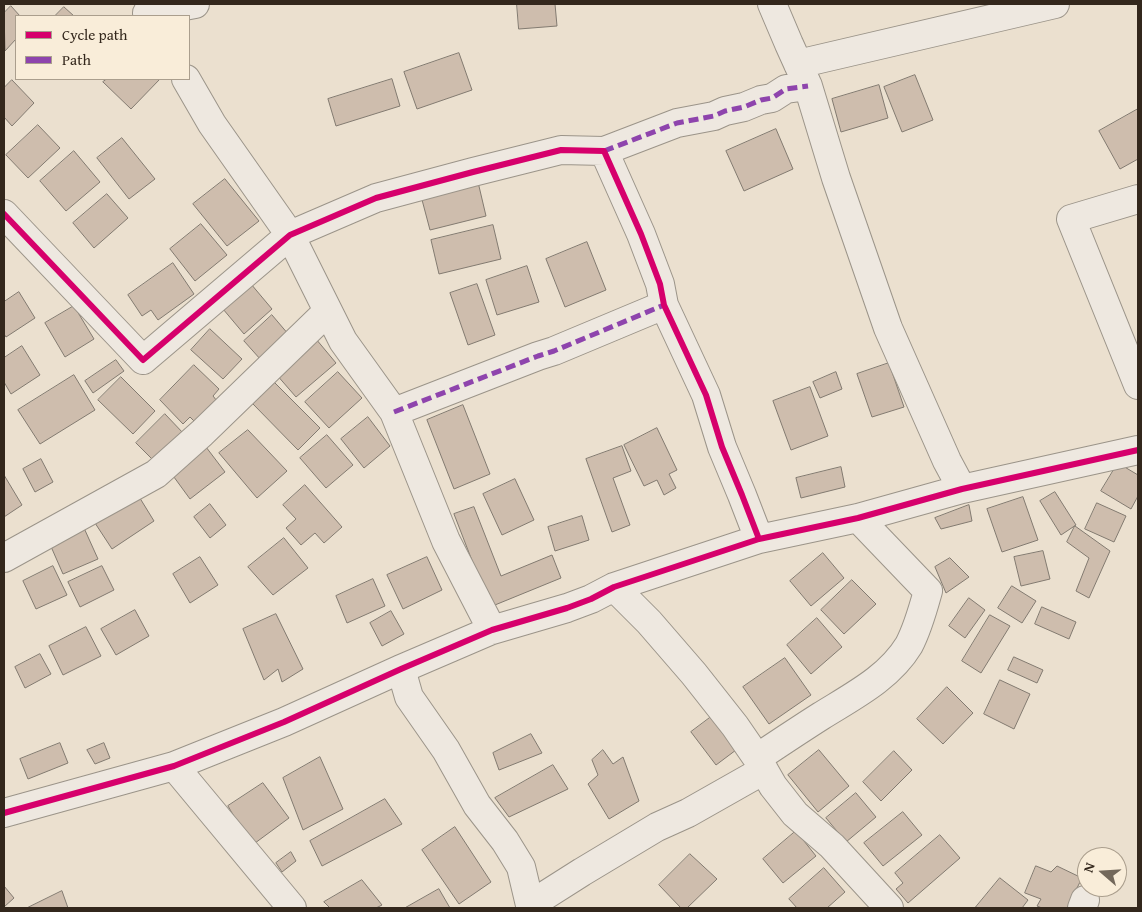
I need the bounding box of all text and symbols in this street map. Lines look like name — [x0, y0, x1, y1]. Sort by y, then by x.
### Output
legend — [15, 15, 190, 80]
text: Cycle path — [62, 24, 128, 45]
text: Path — [62, 49, 91, 70]
north arrow — [1077, 847, 1127, 897]
text: N — [1078, 860, 1100, 875]

